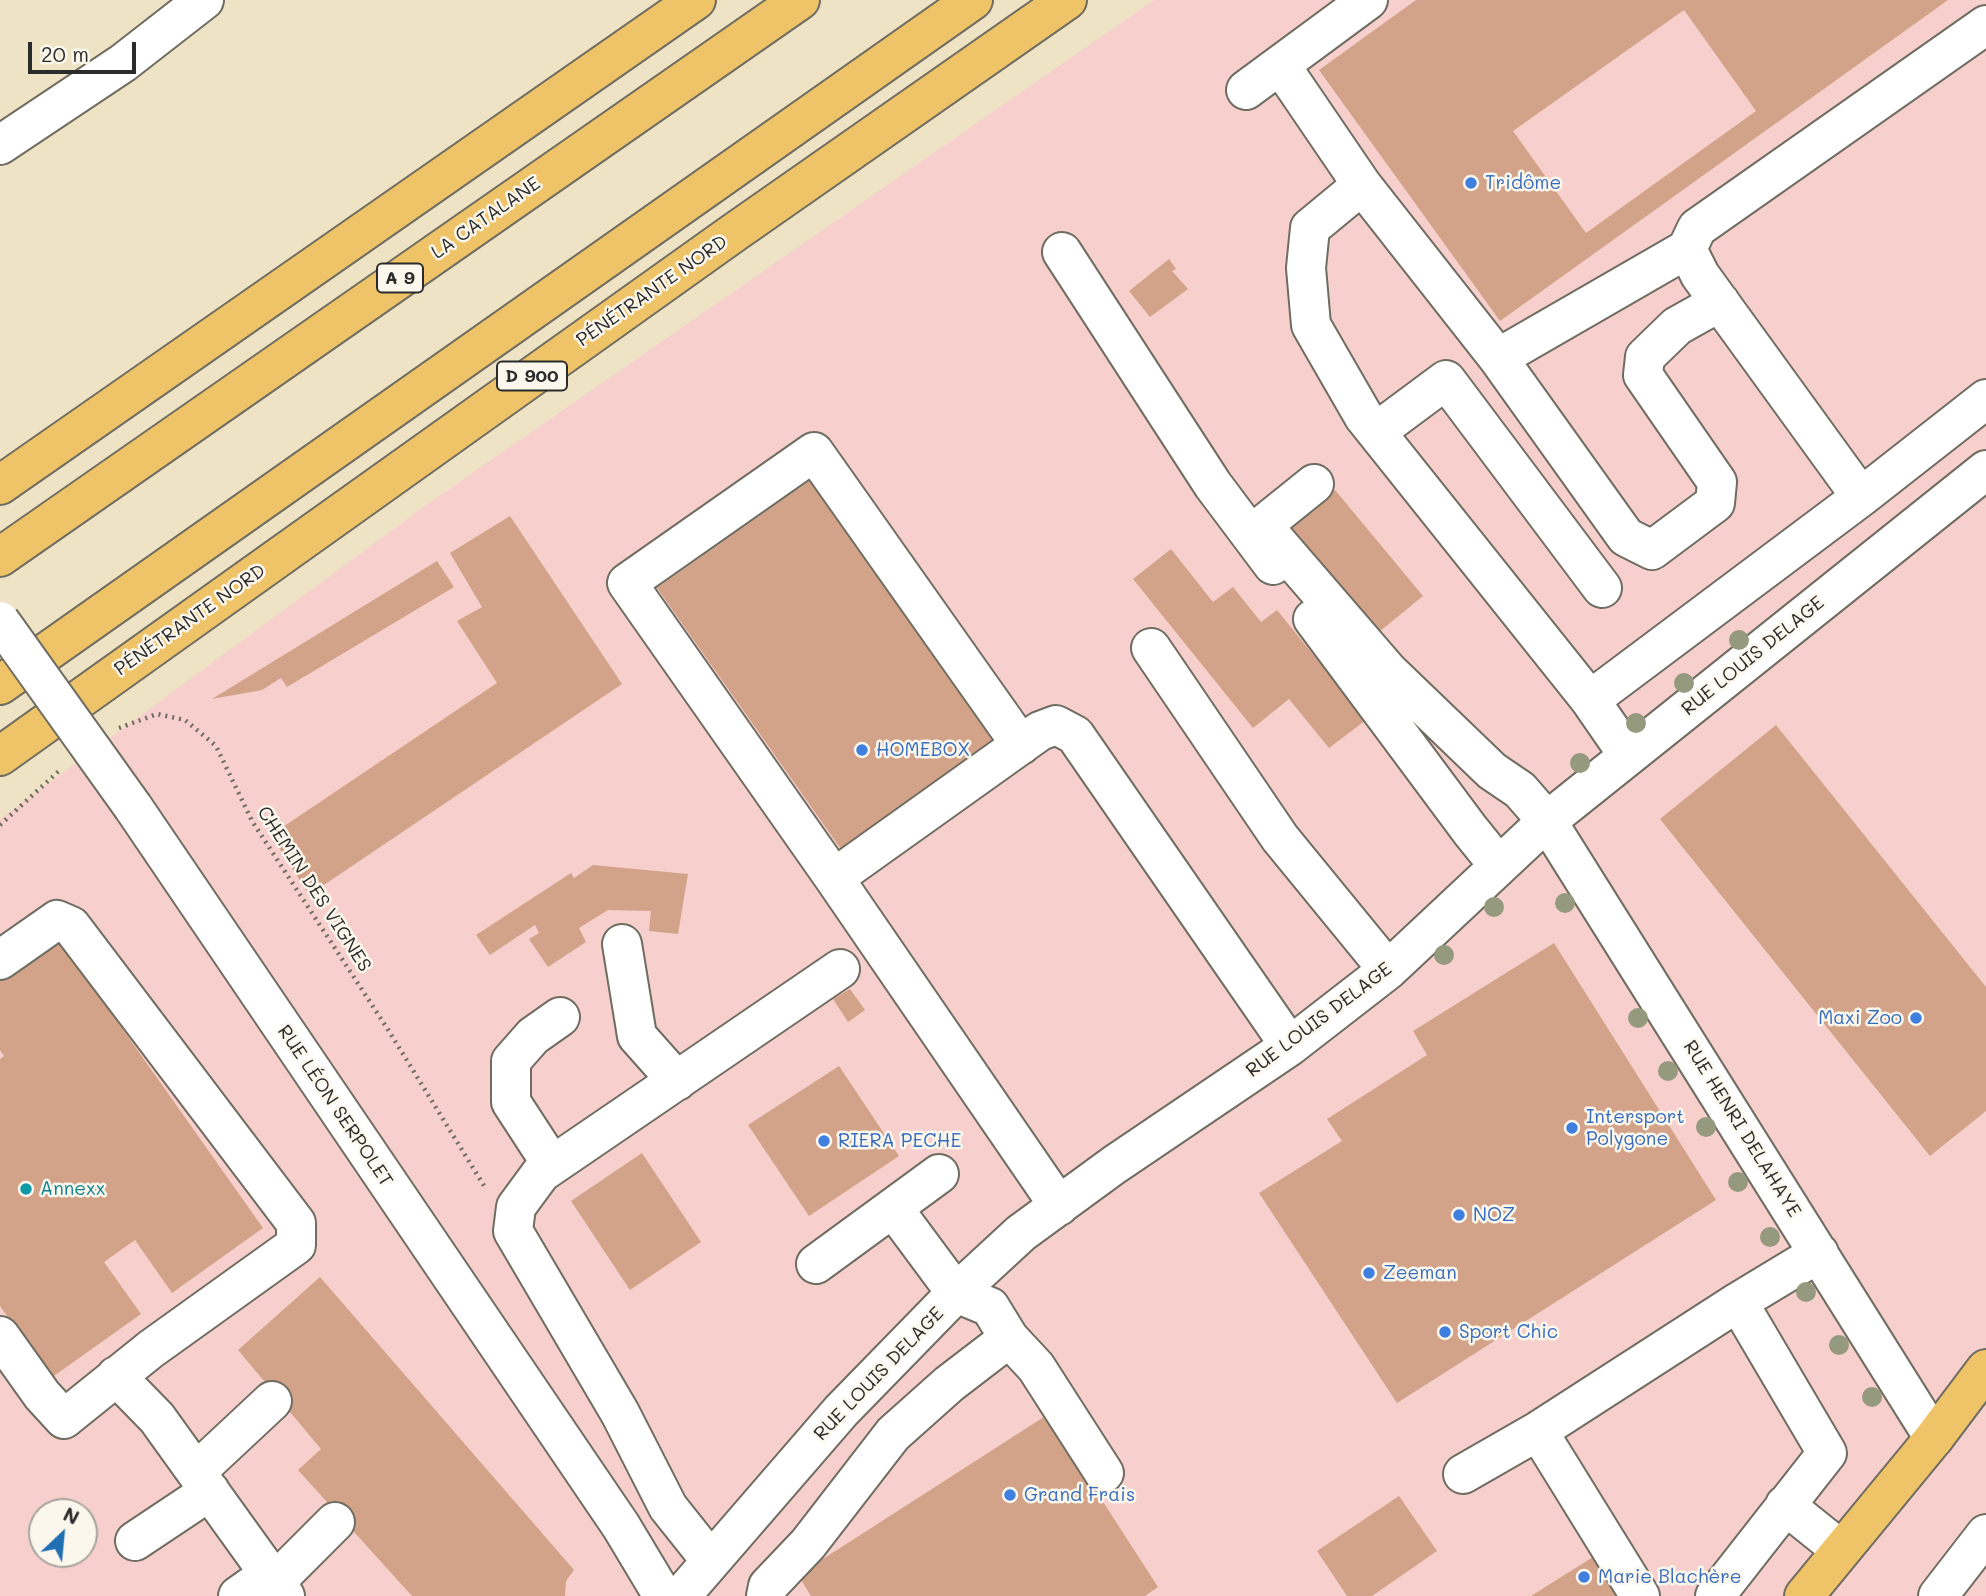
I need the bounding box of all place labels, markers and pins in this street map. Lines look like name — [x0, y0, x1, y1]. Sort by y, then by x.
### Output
place label: Tridôme — [1485, 172, 1561, 194]
marker: Tridôme — [1463, 175, 1479, 191]
place label: HOMEBOX — [876, 739, 970, 761]
marker: HOMEBOX — [854, 742, 870, 758]
place label: Maxi Zoo — [1818, 1007, 1902, 1029]
marker: Maxi Zoo — [1908, 1010, 1924, 1026]
place label: Intersport Polygone — [1586, 1106, 1685, 1150]
marker: Intersport Polygone — [1564, 1120, 1580, 1136]
place label: RIERA PECHE — [838, 1130, 961, 1152]
marker: RIERA PECHE — [816, 1133, 832, 1149]
place label: Annexx — [40, 1178, 105, 1200]
marker: Annexx — [18, 1181, 34, 1197]
place label: NOZ — [1473, 1204, 1515, 1226]
marker: NOZ — [1451, 1207, 1467, 1223]
place label: Zeeman — [1383, 1262, 1457, 1284]
marker: Zeeman — [1361, 1265, 1377, 1281]
place label: Sport Chic — [1459, 1321, 1558, 1343]
marker: Sport Chic — [1437, 1324, 1453, 1340]
place label: Grand Frais — [1024, 1484, 1135, 1506]
marker: Grand Frais — [1002, 1487, 1018, 1503]
place label: Marie Blachère — [1598, 1566, 1742, 1588]
marker: Marie Blachère — [1576, 1569, 1592, 1585]

